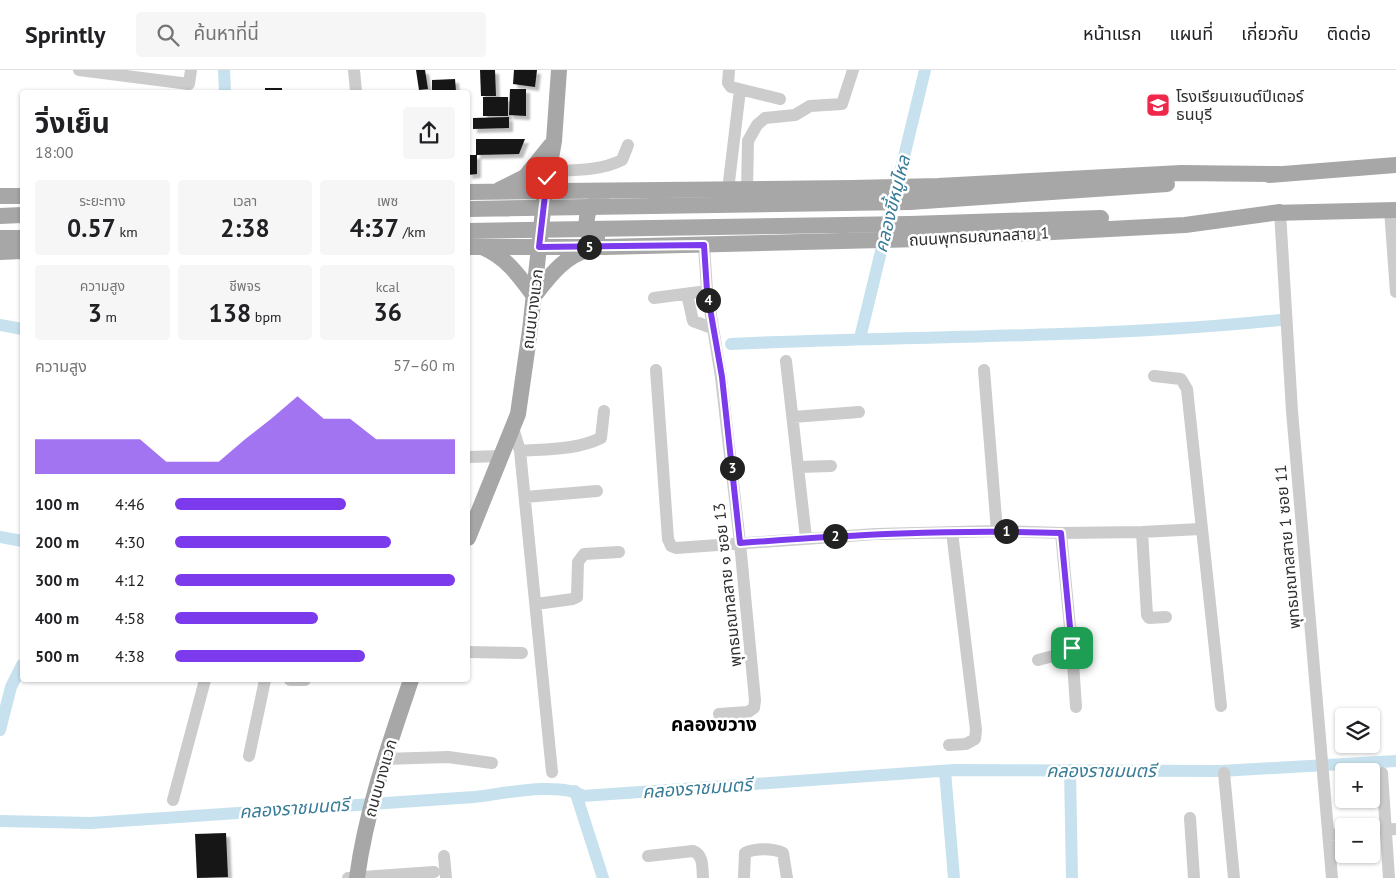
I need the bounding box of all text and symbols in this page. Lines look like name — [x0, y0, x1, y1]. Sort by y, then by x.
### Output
search box — [136, 12, 486, 57]
text: Sprintly — [25, 19, 106, 50]
icon: search — [154, 21, 182, 49]
text: ค้นหาที่นี่ — [194, 21, 259, 45]
text: หน้าแรก — [1083, 22, 1141, 45]
text: แผนที่ — [1169, 22, 1213, 45]
text: เกี่ยวกับ — [1241, 22, 1299, 45]
text: ติดต่อ — [1327, 22, 1371, 45]
place label: โรงเรียนเซนต์ปีเตอร์ ธนบุรี — [1176, 86, 1304, 124]
school or university icon: โรงเรียนเซนต์ปีเตอร์ ธนบุรี — [1145, 92, 1171, 118]
text: วิ่งเย็น — [35, 104, 110, 141]
button: share — [403, 107, 455, 159]
text: 18:00 — [35, 142, 73, 162]
water label: คลองขี้หมูไหล — [868, 152, 915, 255]
pin — [526, 157, 568, 199]
icon: check — [533, 164, 561, 192]
text: ระยะทาง — [79, 192, 126, 210]
text: เวลา — [233, 192, 257, 210]
text: เพซ — [377, 192, 398, 210]
text: 0.57 — [67, 212, 116, 244]
text: 2:38 — [220, 212, 270, 244]
text: 4:37 — [350, 212, 399, 244]
street label: ถนนพุทธมณฑลสาย 1 — [908, 222, 1050, 250]
text: km — [116, 223, 138, 241]
text: /km — [399, 223, 426, 241]
pin: 5 — [576, 234, 602, 260]
text: 5 — [586, 238, 593, 256]
street label: ถนนบางแวก — [517, 268, 547, 350]
text: ความสูง — [80, 277, 125, 295]
text: ชีพจร — [229, 277, 261, 295]
text: kcal — [376, 278, 400, 296]
pin: 4 — [696, 288, 720, 312]
text: 4 — [705, 291, 712, 309]
text: 36 — [373, 296, 402, 328]
text: 3 — [88, 297, 102, 329]
text: 138 — [209, 297, 251, 329]
text: m — [102, 308, 117, 326]
text: bpm — [251, 308, 281, 326]
text: 57–60 m — [393, 355, 455, 375]
text: ความสูง — [35, 356, 87, 376]
pin: 3 — [720, 456, 744, 480]
text: 3 — [729, 459, 736, 477]
street label: พุทธมณฑลสาย 1 ซอย 11 — [1270, 464, 1304, 630]
text: 100 m — [35, 494, 79, 514]
text: 4:46 — [115, 494, 145, 514]
street label: พุทธมณฑลสาย ๑ ซอย 13 — [708, 502, 746, 668]
pin: 1 — [994, 518, 1018, 544]
text: 1 — [1003, 522, 1010, 540]
pin: 2 — [822, 524, 848, 548]
text: 2 — [832, 527, 839, 545]
text: 200 m — [35, 532, 79, 552]
text: 4:30 — [115, 532, 145, 552]
text: 300 m — [35, 570, 79, 590]
text: 4:12 — [115, 570, 145, 590]
text: 400 m — [35, 608, 79, 628]
text: 4:58 — [115, 608, 145, 628]
pin — [1051, 627, 1093, 669]
icon: arrive — [1058, 634, 1086, 662]
text: 500 m — [35, 646, 79, 666]
text: 4:38 — [115, 646, 145, 666]
map controls — [1335, 708, 1380, 863]
button: layers — [1335, 708, 1380, 753]
district label: คลองขวาง — [671, 712, 757, 736]
street label: ถนนบางแวก — [359, 737, 401, 819]
water label: คลองราชมนตรี — [1046, 759, 1159, 782]
button: + — [1335, 763, 1380, 808]
water label: คลองราชมนตรี — [642, 773, 755, 803]
water label: คลองราชมนตรี — [239, 793, 352, 823]
button: − — [1335, 818, 1380, 863]

